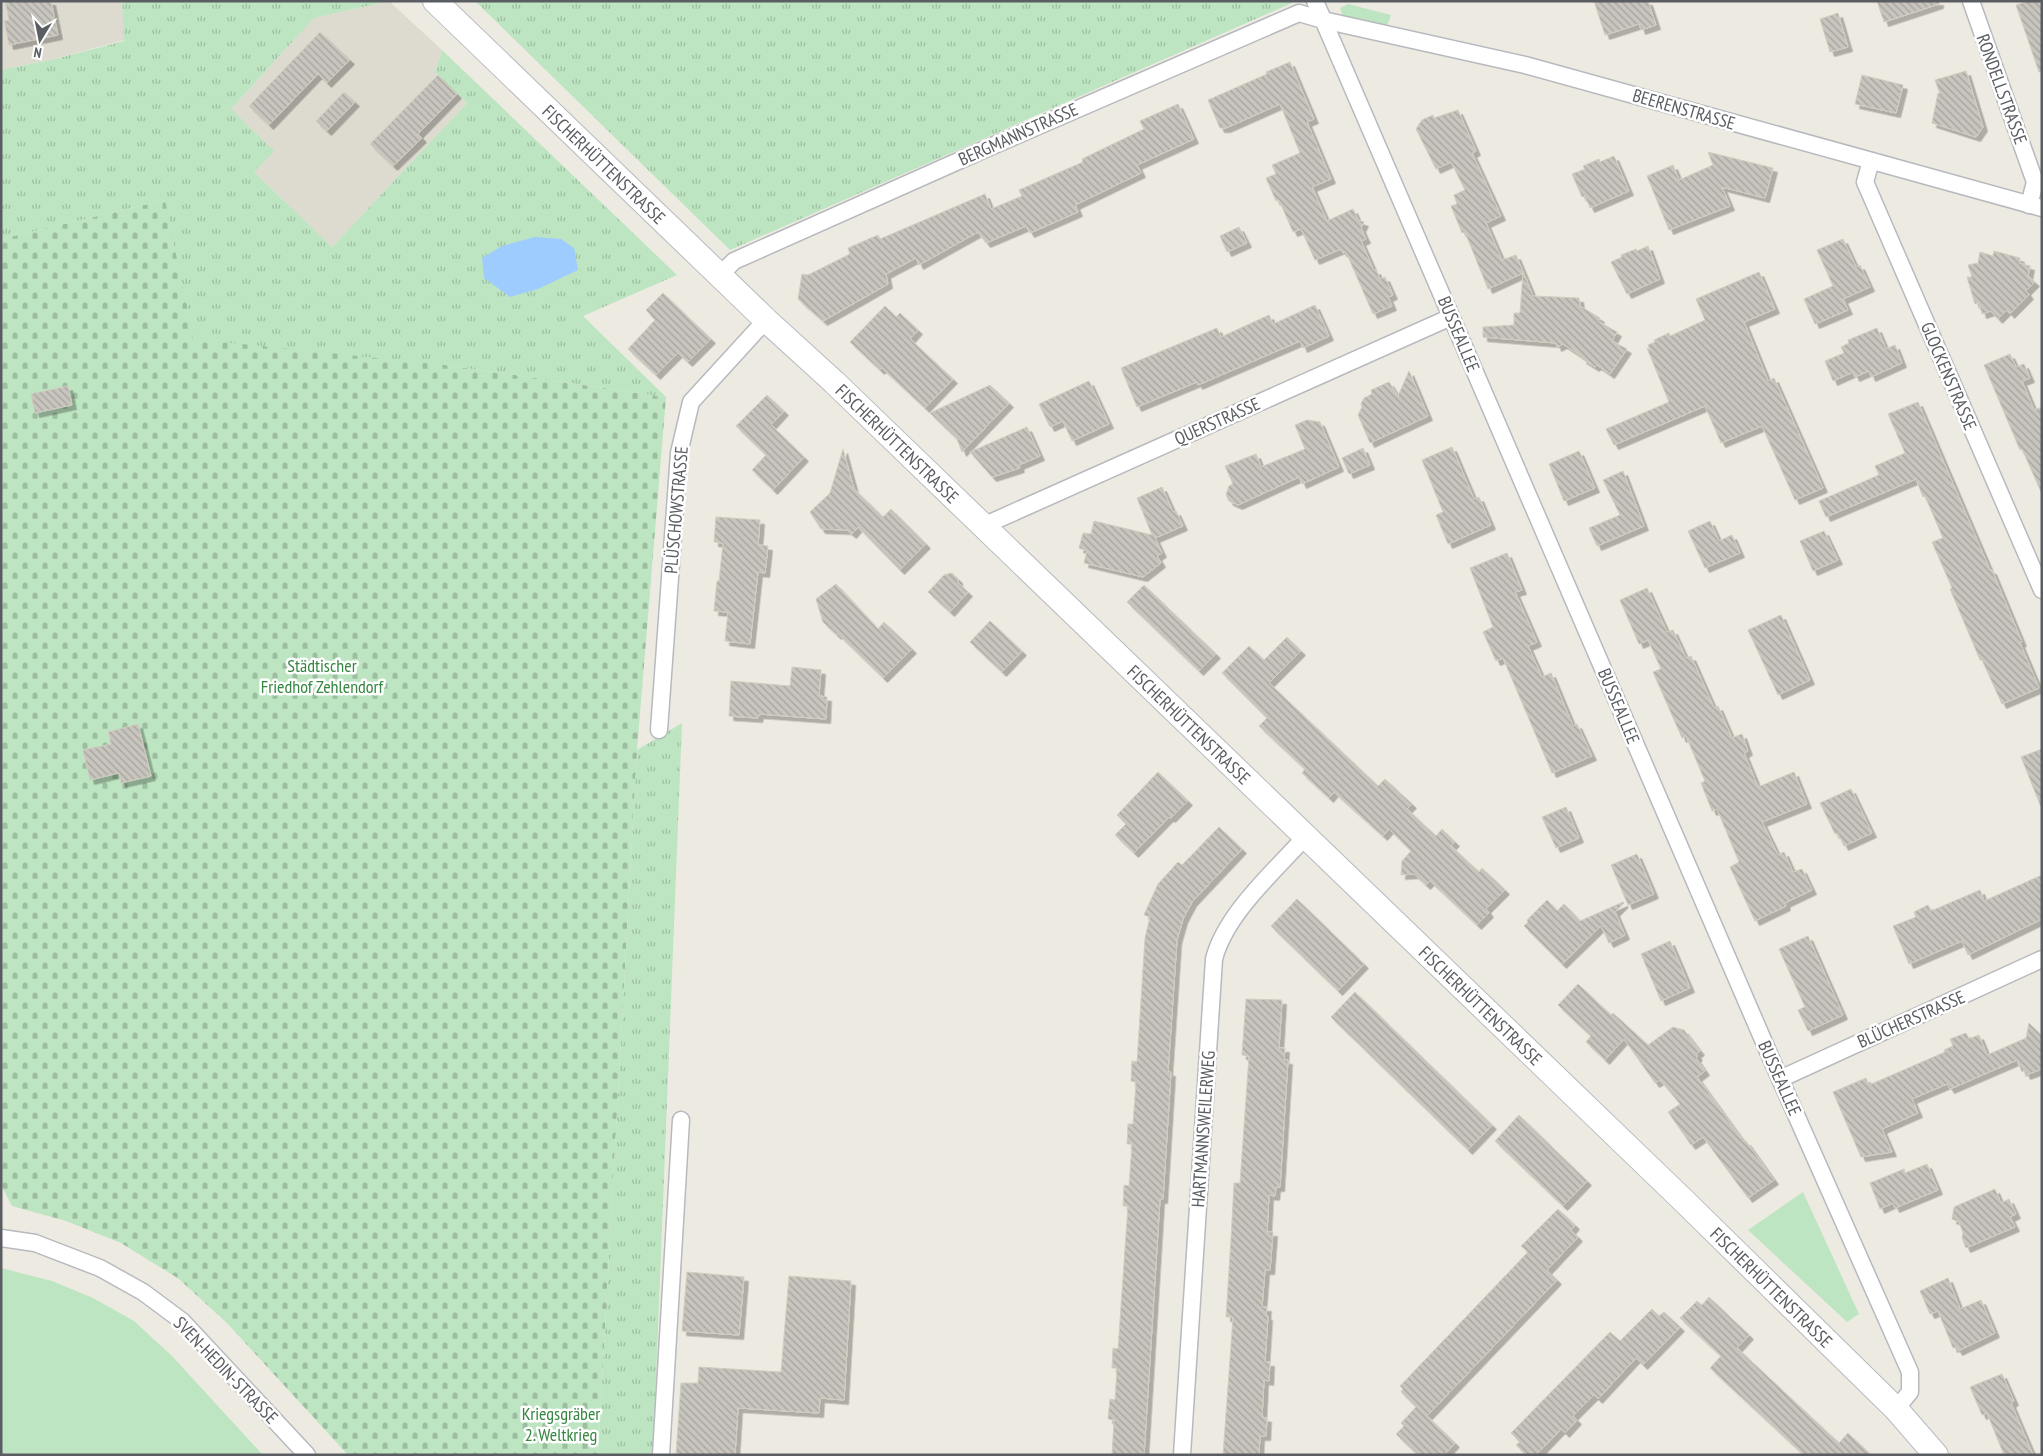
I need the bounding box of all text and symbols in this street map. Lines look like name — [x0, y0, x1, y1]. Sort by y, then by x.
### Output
north arrow — [15, 15, 65, 65]
street label: RONDELLSTRASSE — [1971, 31, 2033, 147]
text: N — [32, 43, 43, 62]
street label: BEERENSTRASSE — [1630, 83, 1738, 135]
street label: BERGMANNSTRASSE — [955, 97, 1081, 171]
street label: FISCHERHÜTTENSTRASSE — [538, 99, 671, 229]
street label: BUSSEALLEE — [1433, 293, 1485, 375]
street label: GLOCKENSTRASSE — [1916, 318, 1982, 434]
street label: FISCHERHÜTTENSTRASSE — [831, 379, 964, 508]
street label: QUERSTRASSE — [1171, 392, 1263, 450]
street label: PLÜSCHOWSTRASSE — [659, 445, 693, 575]
park label: Städtischer Friedhof Zehlendorf — [261, 654, 385, 698]
street label: FISCHERHÜTTENSTRASSE — [1123, 660, 1256, 789]
street label: BUSSEALLEE — [1593, 665, 1645, 747]
street label: FISCHERHÜTTENSTRASSE — [1414, 941, 1547, 1070]
street label: BLÜCHERSTRASSE — [1854, 985, 1968, 1053]
street label: BUSSEALLEE — [1753, 1037, 1807, 1119]
street label: HARTMANNSWEILERWEG — [1186, 1050, 1220, 1208]
street label: FISCHERHÜTTENSTRASSE — [1706, 1222, 1838, 1352]
street label: SVEN-HEDIN-STRASSE — [169, 1312, 283, 1428]
park label: Kriegsgräber 2. Weltkrieg — [522, 1402, 600, 1446]

